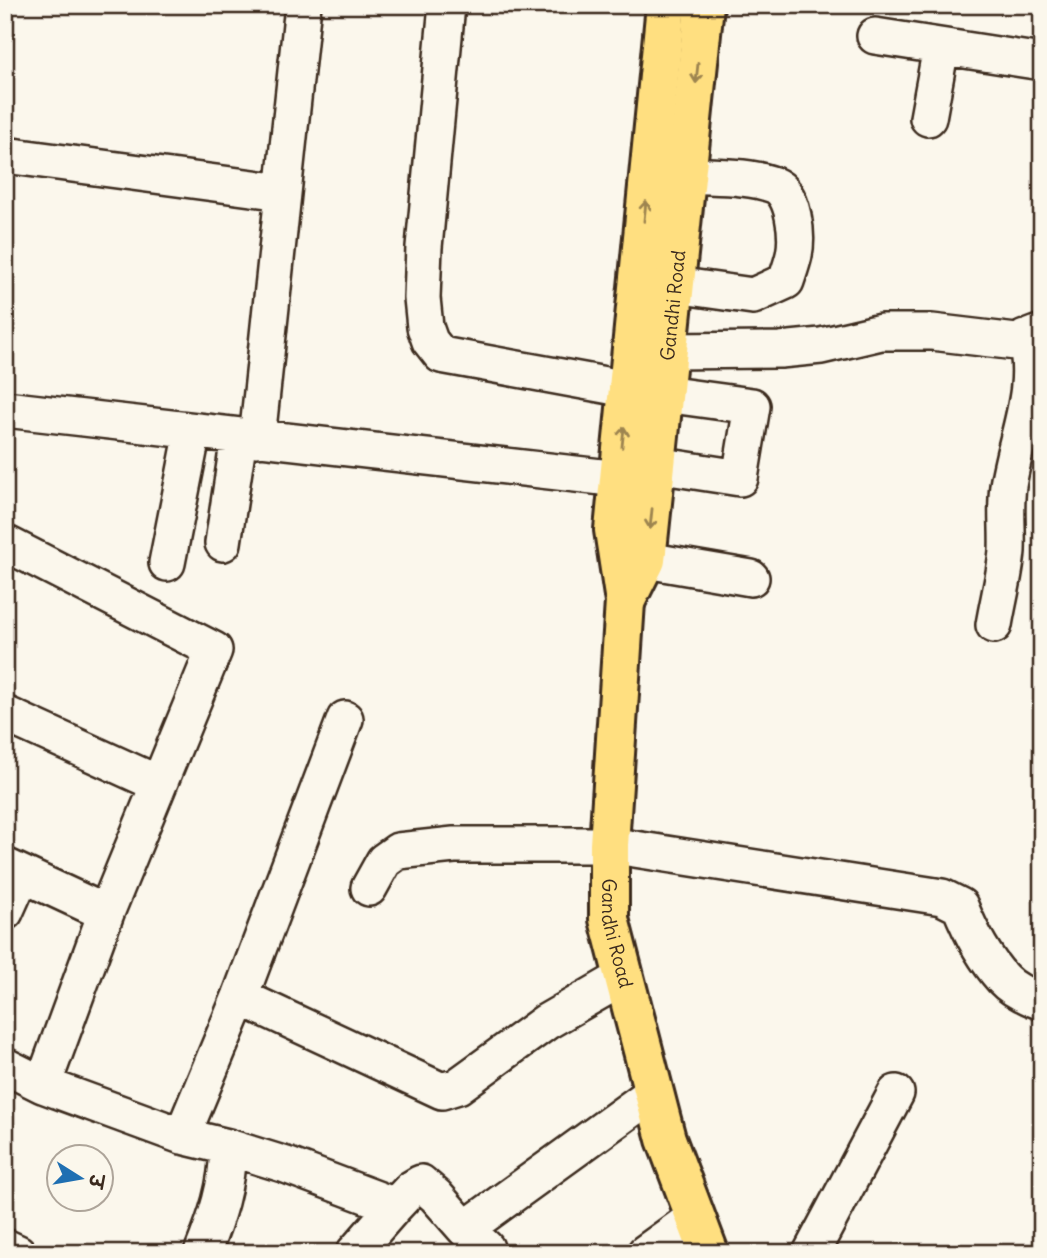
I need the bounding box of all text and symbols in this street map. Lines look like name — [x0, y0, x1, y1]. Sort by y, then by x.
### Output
one-way arrow — [690, 61, 703, 84]
one-way arrow — [639, 200, 652, 222]
street label: Gandhi Road — [655, 249, 690, 362]
one-way arrow — [617, 426, 630, 449]
one-way arrow — [644, 507, 657, 530]
street label: Gandhi Road — [596, 878, 638, 990]
north arrow — [46, 1142, 116, 1212]
text: उ — [83, 1171, 110, 1192]

